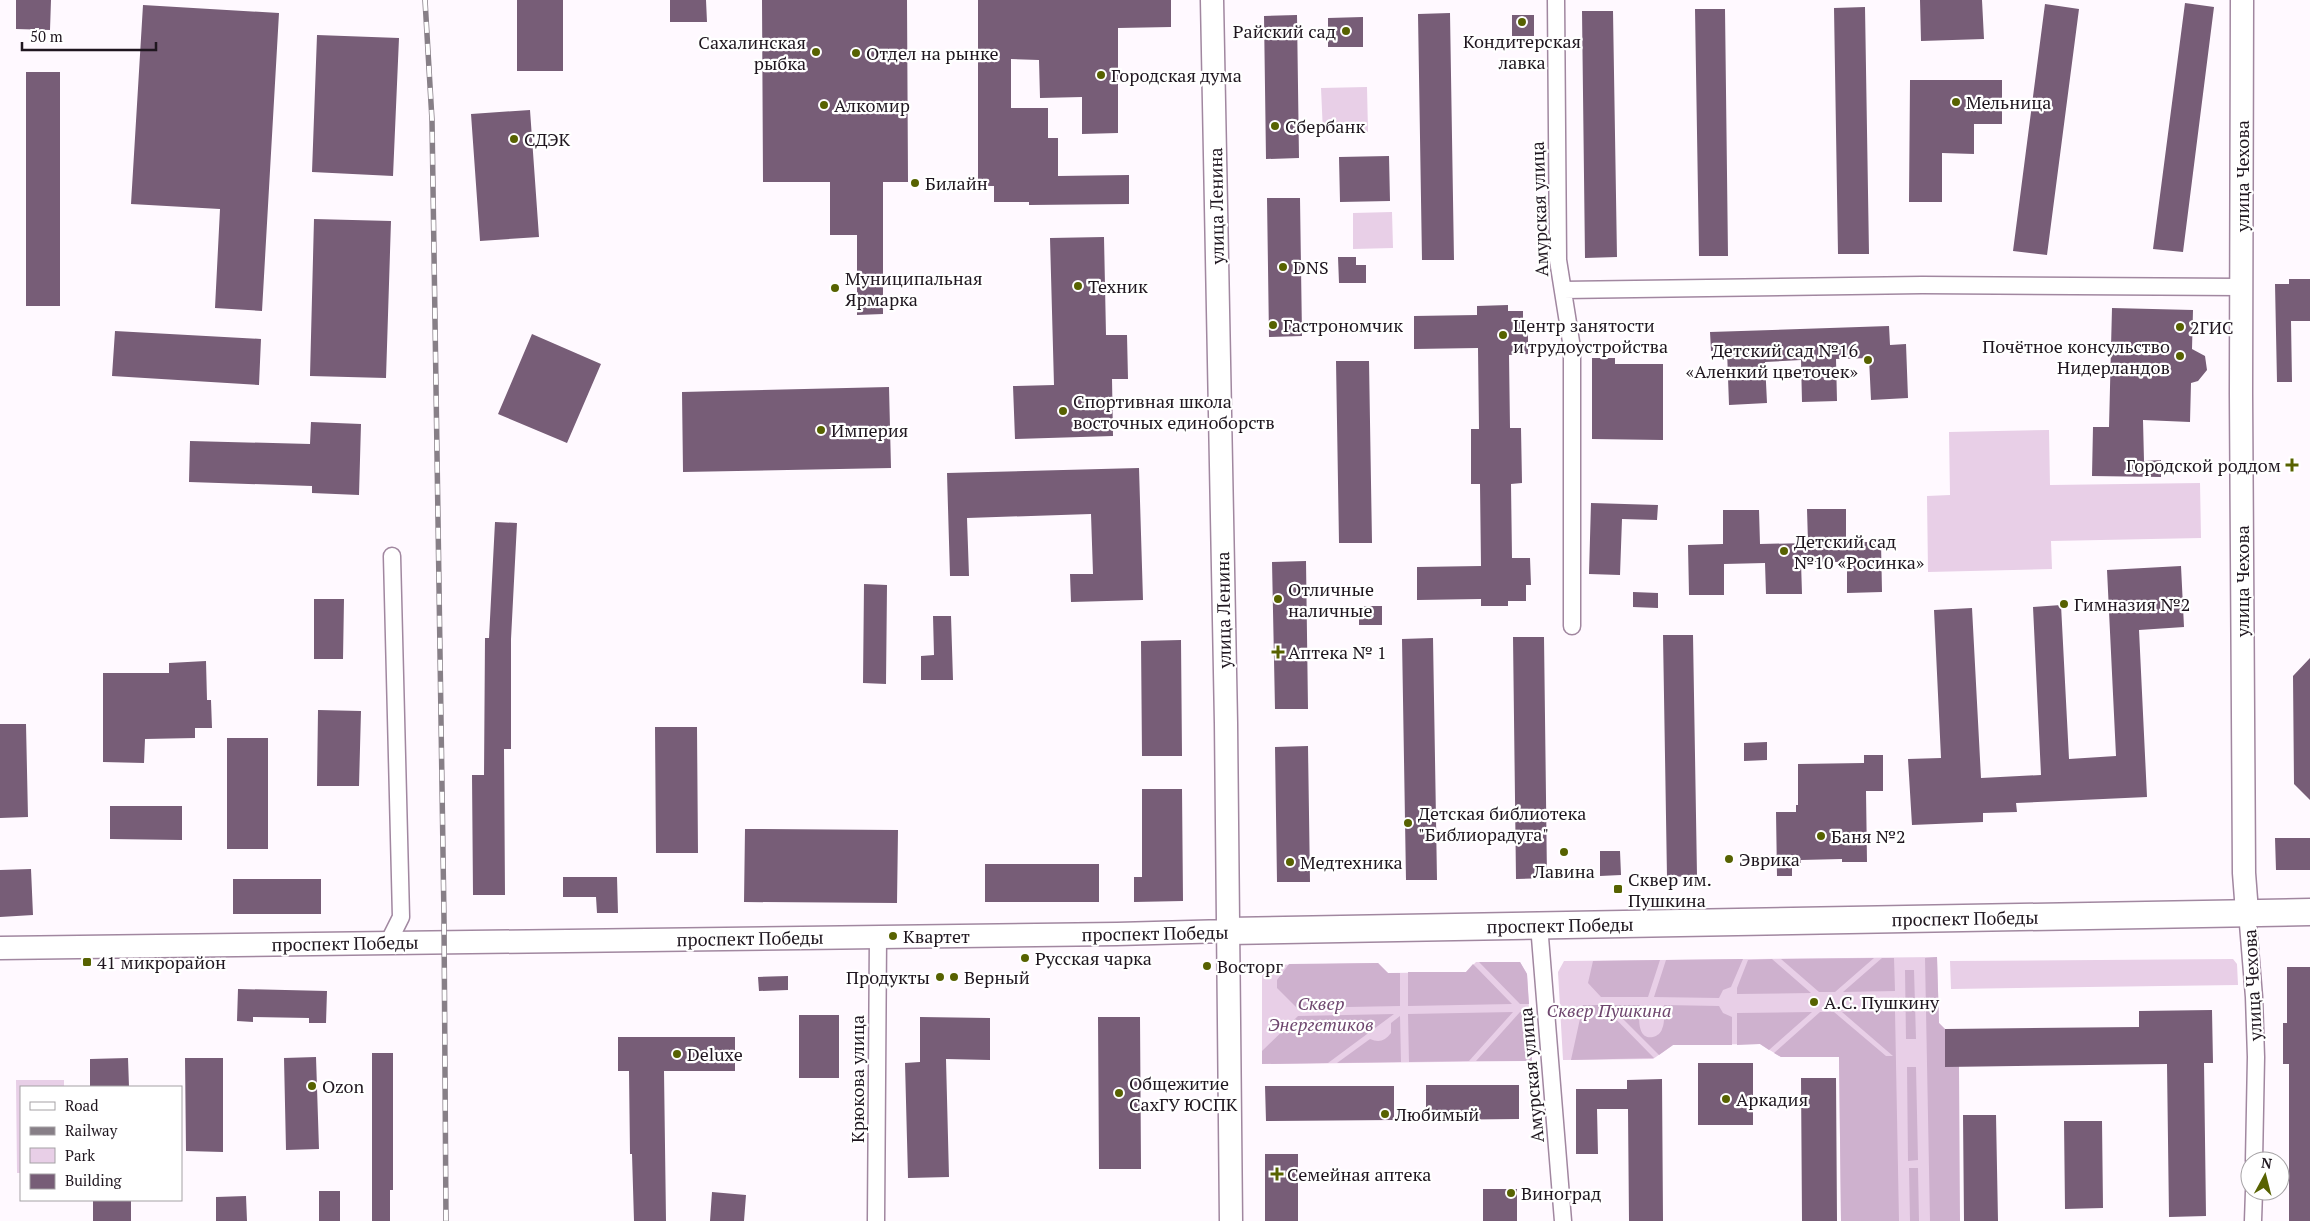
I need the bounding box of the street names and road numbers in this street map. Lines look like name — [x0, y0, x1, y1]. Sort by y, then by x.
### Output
street label: улица Чехова — [2230, 120, 2254, 233]
street label: Амурская улица — [1525, 141, 1553, 277]
street label: улица Ленина — [1203, 147, 1229, 266]
street label: улица Чехова — [2230, 525, 2254, 638]
street label: улица Ленина — [1210, 551, 1236, 670]
street label: проспект Победы — [1891, 905, 2039, 931]
street label: проспект Победы — [1486, 912, 1634, 938]
street label: проспект Победы — [1081, 920, 1229, 946]
street label: проспект Победы — [676, 925, 824, 951]
street label: улица Чехова — [2237, 929, 2267, 1042]
street label: проспект Победы — [271, 930, 419, 956]
street label: Амурская улица — [1513, 1006, 1549, 1144]
street label: Крюкова улица — [845, 1015, 869, 1143]

